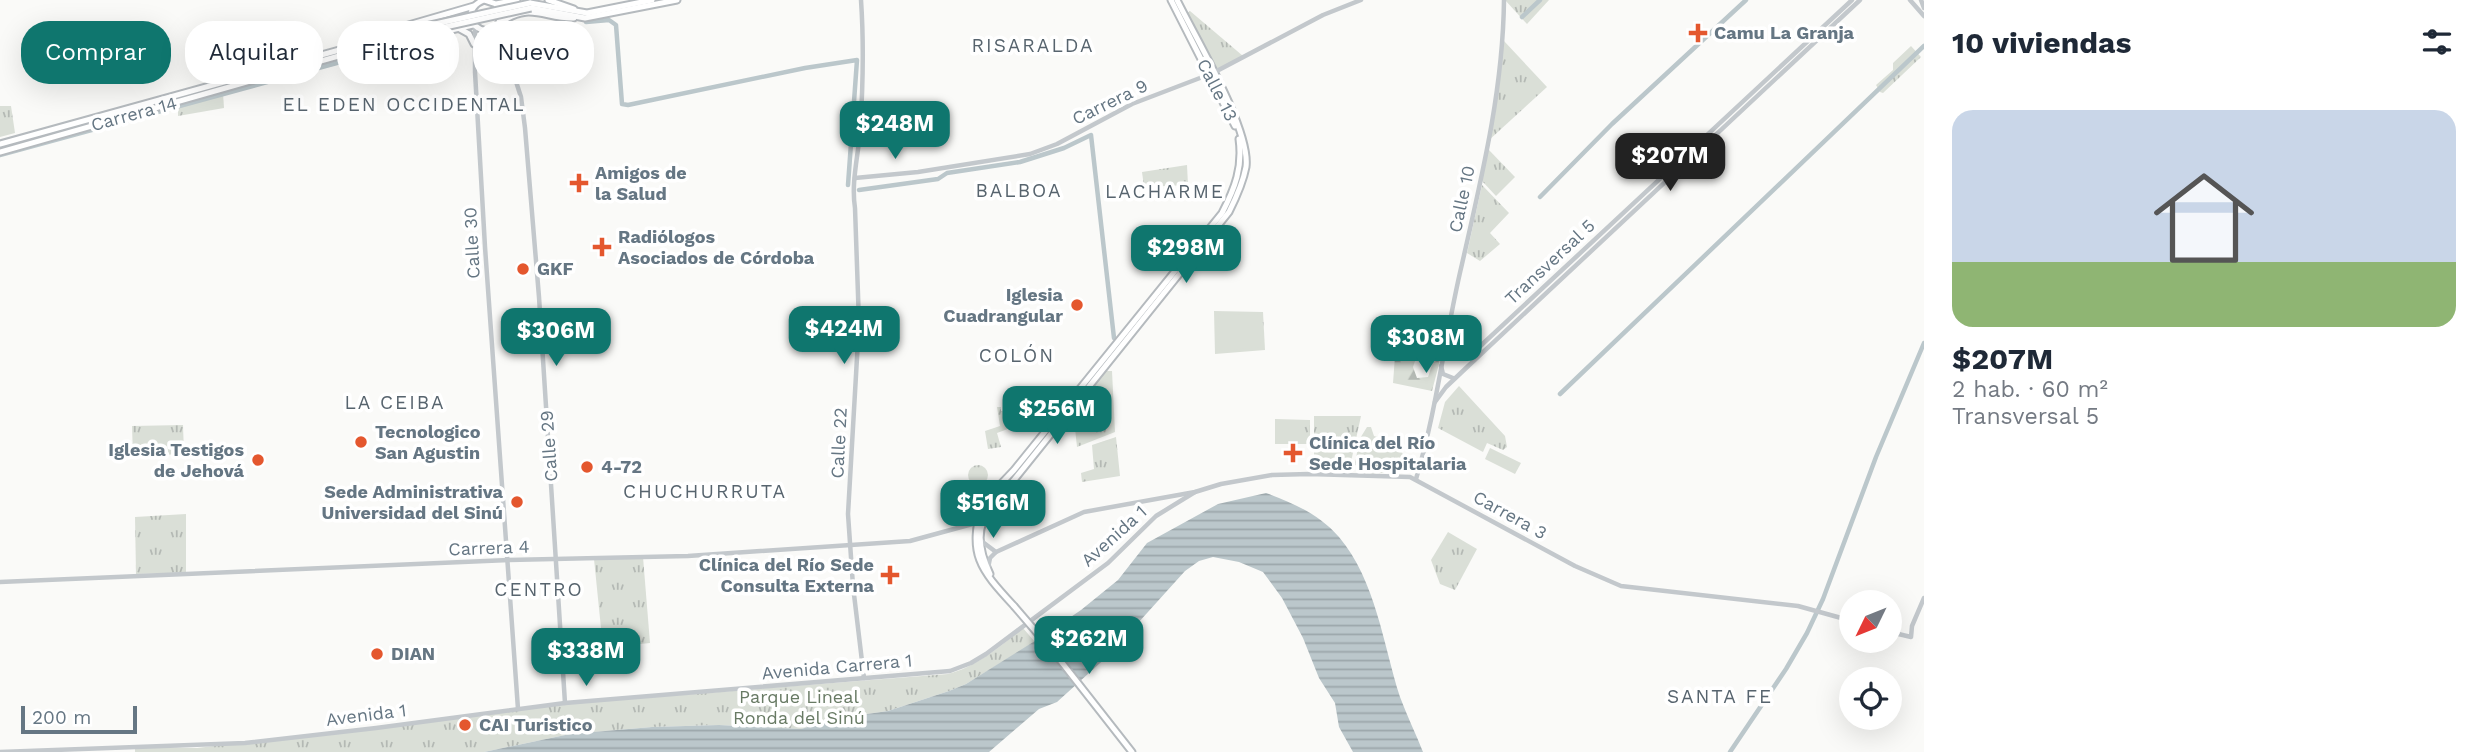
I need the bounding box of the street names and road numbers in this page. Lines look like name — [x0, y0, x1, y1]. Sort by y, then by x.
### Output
street label: Calle 13 — [1193, 55, 1242, 124]
street label: Carrera 9 — [1069, 74, 1151, 129]
street label: Carrera 14 — [89, 92, 179, 135]
street label: Calle 10 — [1444, 163, 1479, 234]
street label: Calle 30 — [459, 207, 484, 279]
street label: Transversal 5 — [1500, 215, 1599, 309]
street label: Calle 22 — [826, 407, 851, 479]
street label: Calle 29 — [536, 410, 561, 483]
street label: Carrera 3 — [1470, 486, 1551, 543]
street label: Avenida 1 — [1077, 501, 1151, 570]
street label: Carrera 4 — [448, 536, 530, 559]
street label: Avenida Carrera 1 — [761, 649, 913, 684]
street label: Avenida 1 — [325, 699, 407, 730]

